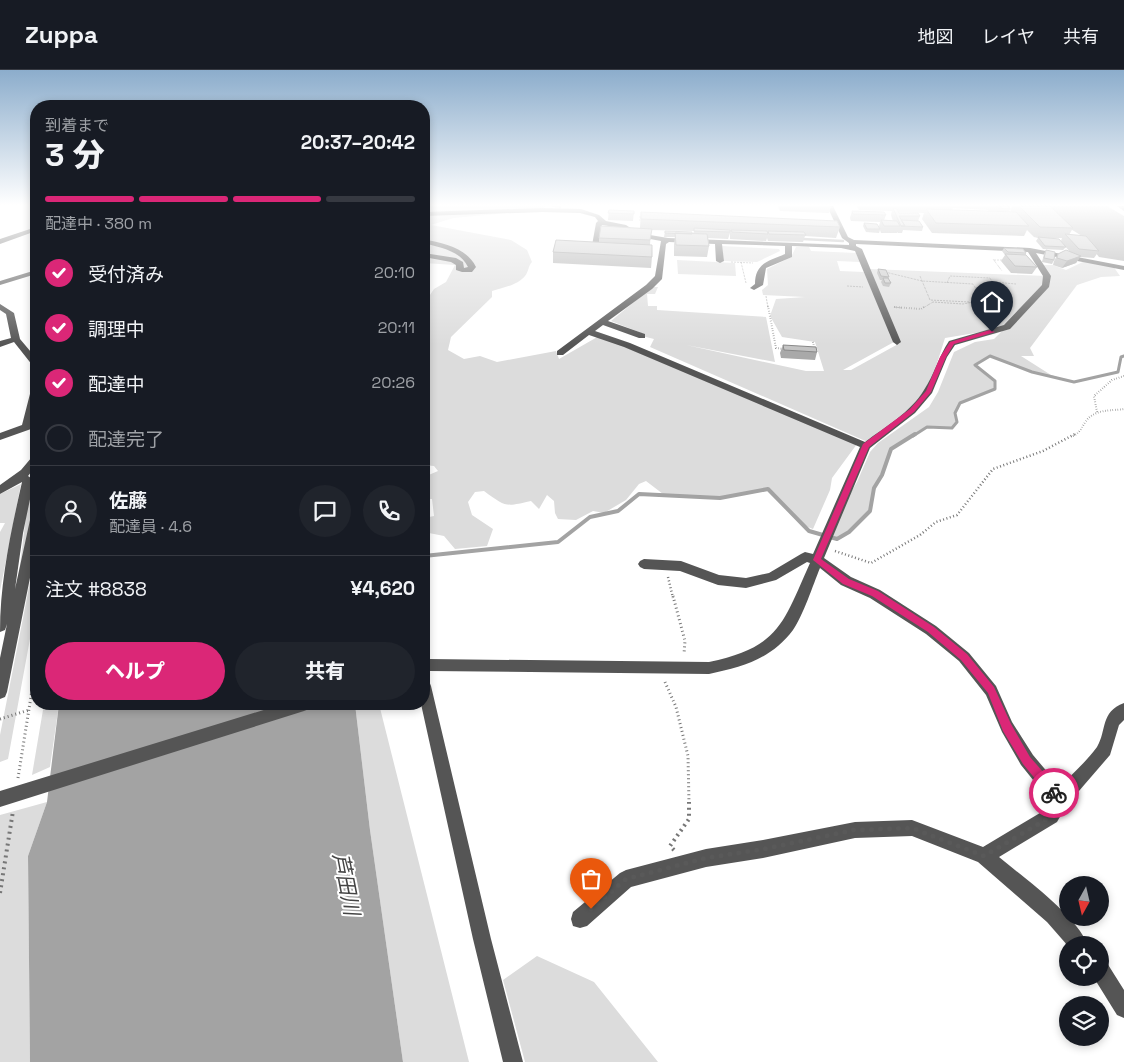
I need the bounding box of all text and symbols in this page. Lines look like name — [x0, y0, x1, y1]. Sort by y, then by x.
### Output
text: Zuppa — [25, 19, 98, 50]
text: 地図 — [918, 25, 954, 48]
text: レイヤ — [982, 25, 1035, 48]
text: 共有 — [1063, 25, 1099, 48]
text: 到着まで — [45, 115, 109, 136]
text: 20:37–20:42 — [301, 130, 415, 155]
text: 3 分 — [45, 135, 105, 175]
text: 配達中 · 380 m — [45, 213, 152, 234]
icon: check — [45, 259, 73, 287]
text: 受付済み — [88, 262, 164, 287]
text: 20:10 — [374, 262, 415, 283]
pin — [971, 281, 1013, 332]
icon: home — [978, 288, 1006, 316]
icon: check — [45, 314, 73, 342]
text: 調理中 — [88, 317, 145, 342]
text: 20:11 — [378, 317, 415, 338]
icon: check — [45, 369, 73, 397]
text: 配達中 — [88, 372, 145, 397]
text: 20:26 — [372, 372, 415, 393]
text: 配達完了 — [88, 427, 164, 452]
button: person — [45, 485, 97, 537]
button: chat — [299, 485, 351, 537]
button: phone — [363, 485, 415, 537]
text: 佐藤 — [109, 488, 147, 513]
text: 配達員 · 4.6 — [109, 516, 192, 537]
text: ¥4,620 — [350, 576, 415, 601]
text: 注文 #8838 — [45, 577, 147, 602]
button: ヘルプ — [45, 642, 225, 700]
button: 共有 — [235, 642, 415, 700]
courier — [1029, 768, 1079, 818]
icon: bike — [1040, 779, 1068, 807]
water label: 芦田川 — [327, 850, 366, 919]
pin — [570, 858, 612, 909]
icon: bag — [577, 865, 605, 893]
north arrow — [1059, 876, 1109, 926]
map controls — [1059, 876, 1109, 1046]
button: locate — [1059, 936, 1109, 986]
button: layers — [1059, 996, 1109, 1046]

